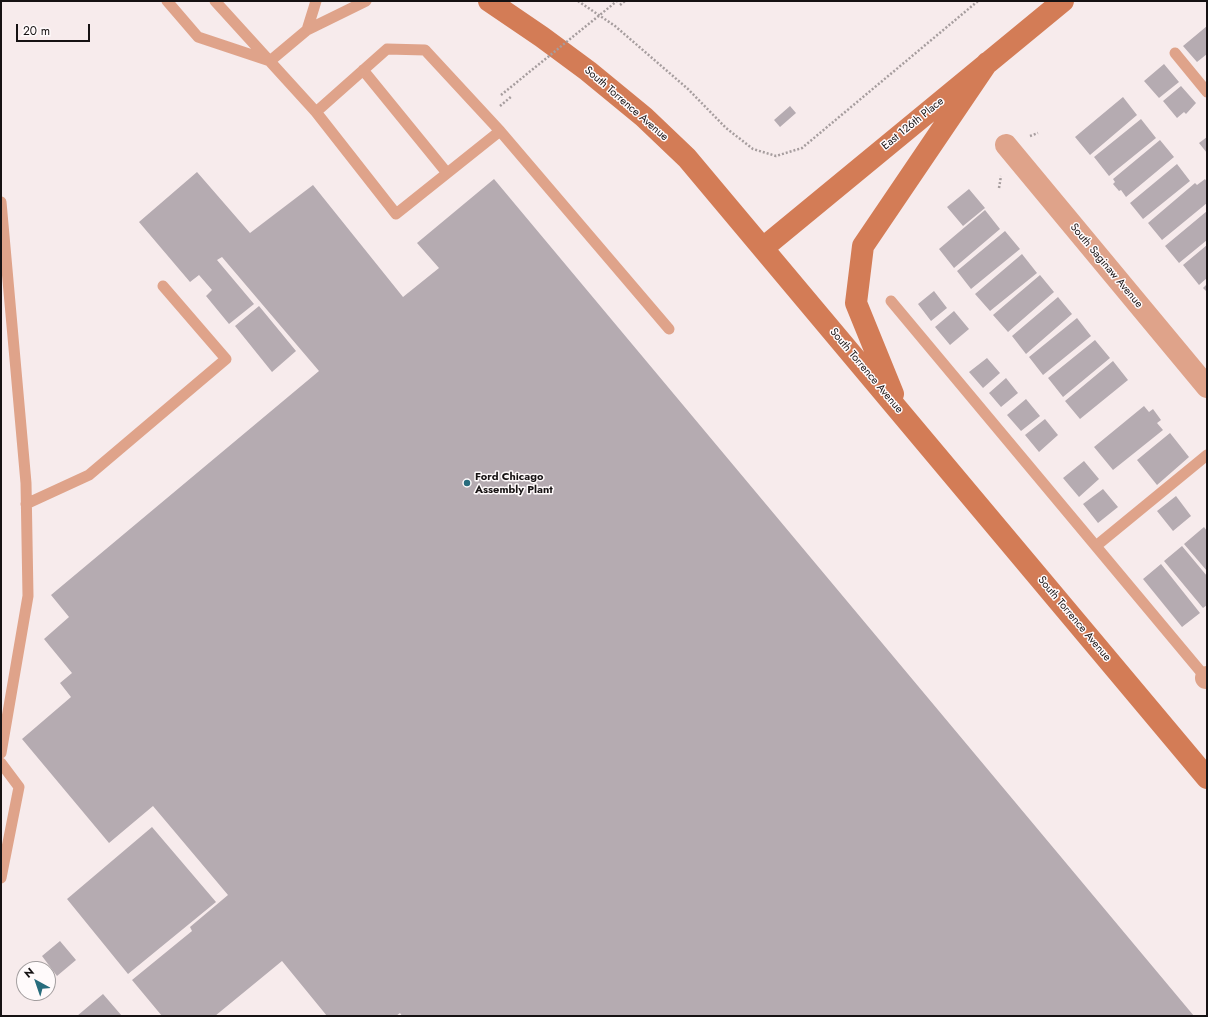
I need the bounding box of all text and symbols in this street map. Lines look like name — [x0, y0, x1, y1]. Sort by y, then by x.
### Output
scale bar — [18, 16, 92, 42]
text: 20 m — [23, 22, 50, 40]
street label: South Torrence Avenue — [581, 64, 671, 144]
street label: East 126th Place — [879, 95, 947, 153]
street label: South Saginaw Avenue — [1067, 221, 1145, 311]
street label: South Torrence Avenue — [827, 326, 905, 416]
place label: Ford Chicago Assembly Plant — [475, 470, 553, 496]
marker: Ford Chicago Assembly Plant — [462, 478, 472, 488]
street label: South Torrence Avenue — [1035, 574, 1113, 664]
north arrow — [16, 961, 56, 1001]
text: N — [20, 964, 37, 982]

